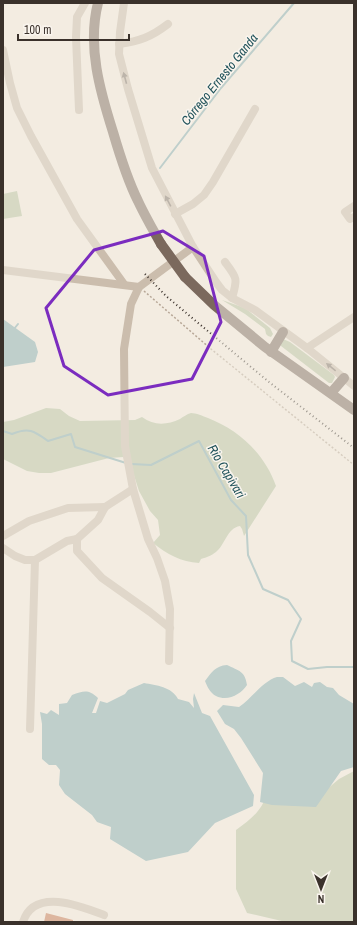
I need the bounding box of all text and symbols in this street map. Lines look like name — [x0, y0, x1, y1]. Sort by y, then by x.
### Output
scale bar — [18, 16, 129, 42]
text: 100 m — [24, 22, 51, 38]
water label: Córrego Ernesto Ganda — [177, 30, 262, 129]
one-way arrow — [122, 72, 128, 84]
one-way arrow — [165, 195, 171, 207]
one-way arrow — [325, 362, 336, 371]
water label: Rio Capivari — [204, 441, 249, 501]
north arrow — [301, 869, 341, 909]
text: N — [318, 892, 324, 906]

